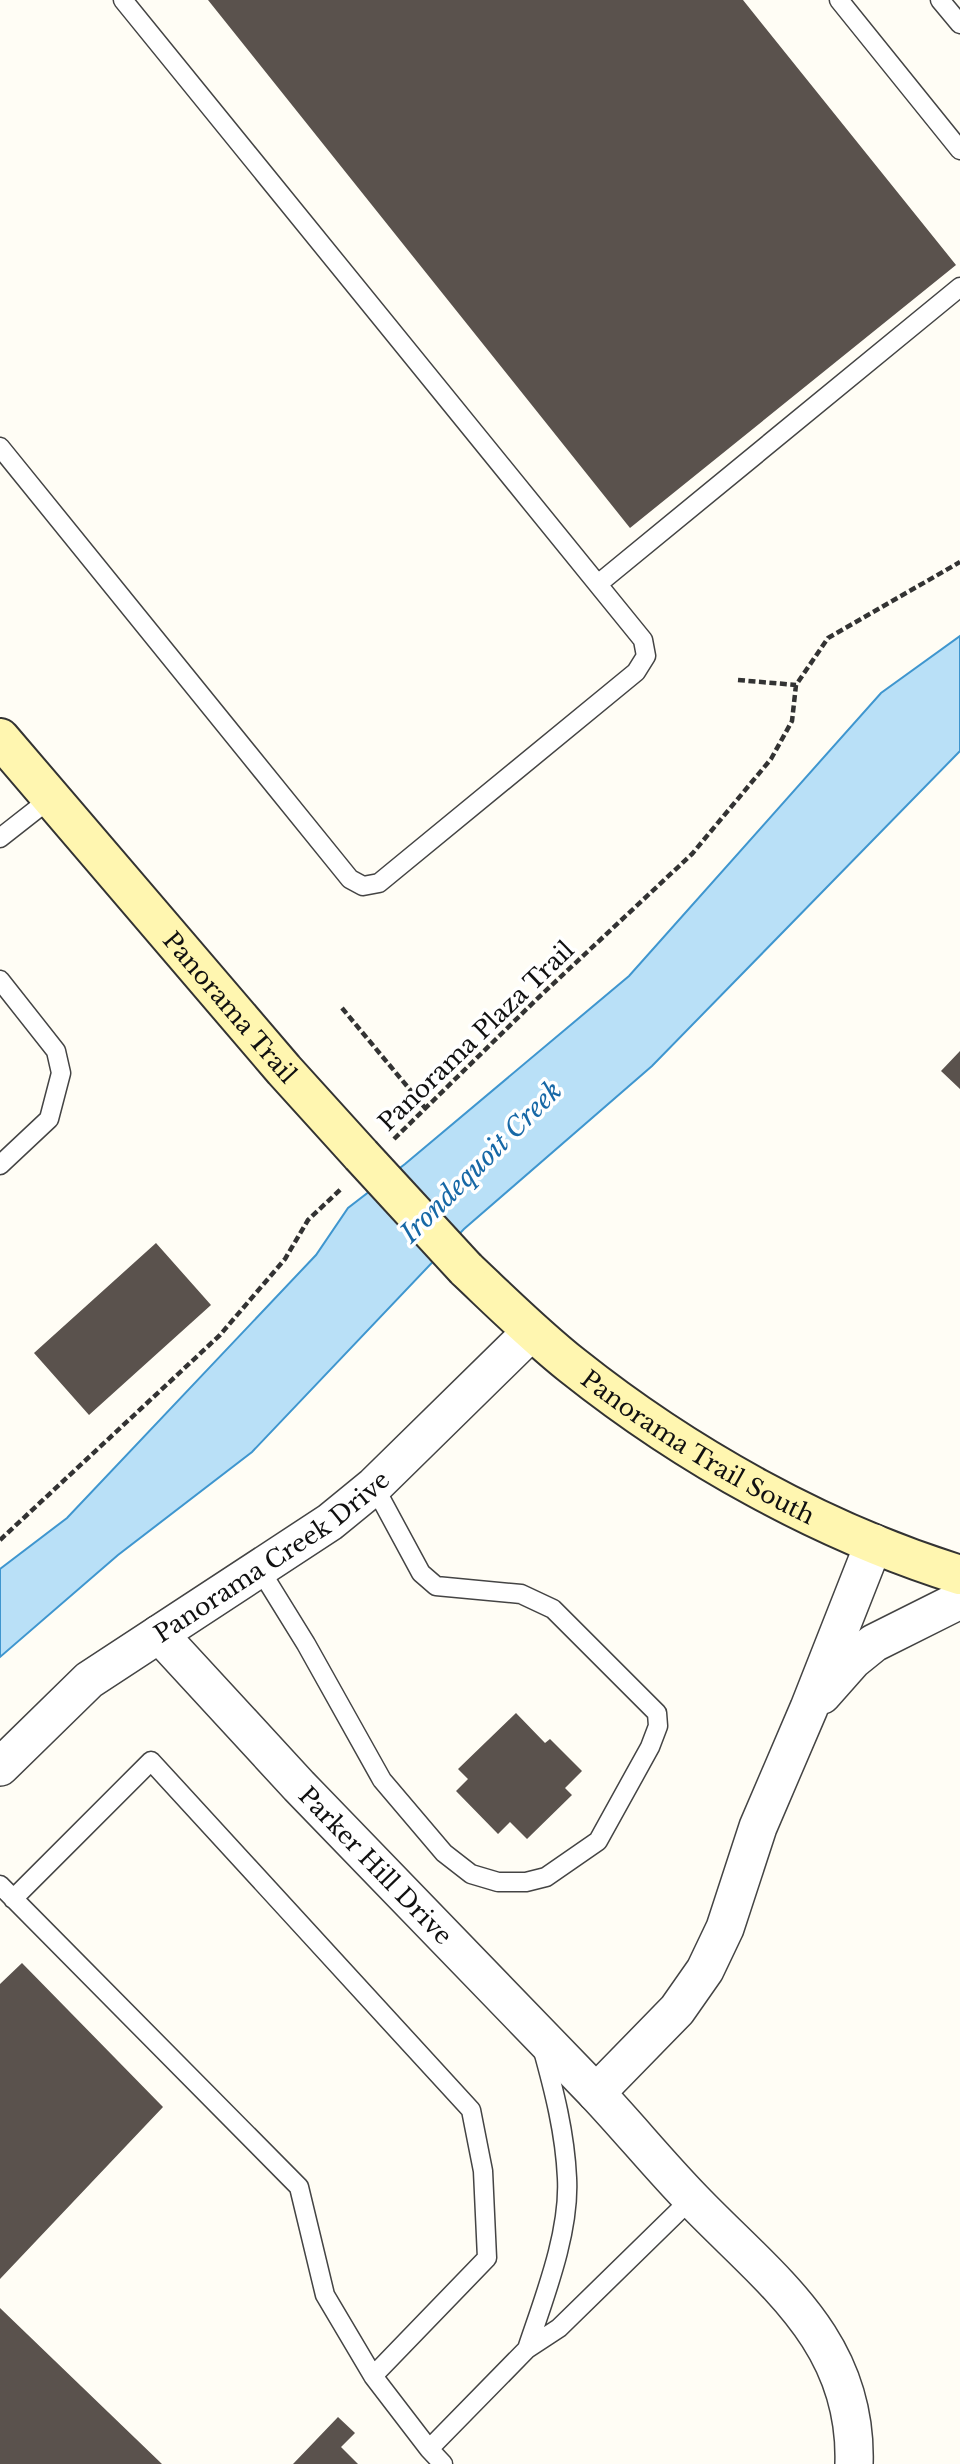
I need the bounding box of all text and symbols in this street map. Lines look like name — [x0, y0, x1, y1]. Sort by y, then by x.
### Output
street label: Panorama Trail — [157, 925, 303, 1089]
street label: Panorama Plaza Trail — [372, 935, 580, 1137]
water label: Irondequoit Creek — [393, 1075, 568, 1250]
street label: Panorama Trail South — [576, 1364, 820, 1530]
street label: Panorama Creek Drive — [148, 1465, 395, 1648]
street label: Parker Hill Drive — [293, 1781, 458, 1950]

